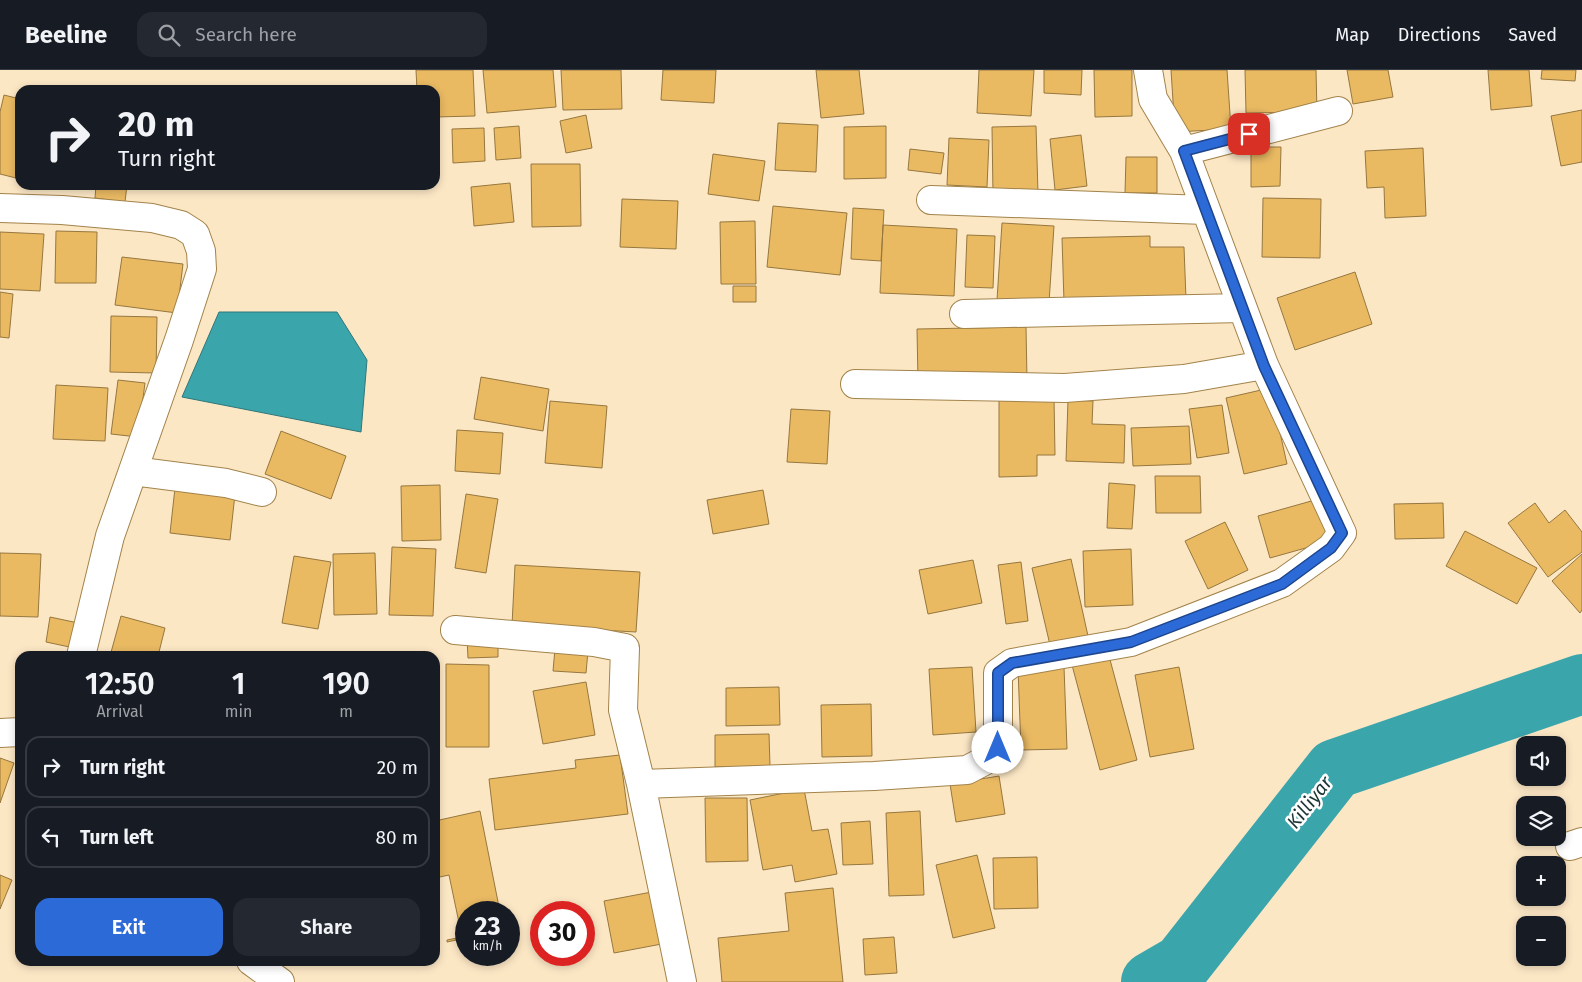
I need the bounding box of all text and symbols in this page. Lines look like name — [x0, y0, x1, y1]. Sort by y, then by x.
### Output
search box — [137, 12, 487, 57]
text: Beeline — [25, 21, 107, 49]
icon: search — [155, 21, 183, 49]
text: Search here — [195, 23, 297, 46]
text: Map — [1335, 24, 1370, 46]
text: Directions — [1398, 24, 1480, 46]
text: Saved — [1508, 24, 1557, 46]
text: 20 m — [118, 103, 194, 145]
icon: right — [35, 105, 100, 170]
pin — [1228, 113, 1270, 155]
icon: arrive — [1235, 120, 1263, 148]
text: Turn right — [118, 145, 215, 172]
text: 12:50 — [85, 666, 155, 702]
text: 1 — [232, 666, 245, 702]
text: 190 — [322, 666, 370, 702]
text: Arrival — [96, 702, 143, 721]
text: min — [225, 702, 252, 721]
text: m — [339, 702, 353, 721]
position arrow — [971, 721, 1023, 773]
map controls — [1516, 736, 1566, 966]
button: sound — [1516, 736, 1566, 786]
icon: right — [37, 753, 65, 781]
text: Turn right — [80, 756, 165, 779]
text: 20 m — [377, 756, 418, 779]
water label: Killiyar — [1282, 771, 1337, 833]
button: layers — [1516, 796, 1566, 846]
icon: left — [37, 823, 65, 851]
text: Turn left — [80, 826, 154, 849]
text: 80 m — [376, 826, 418, 849]
button: + — [1516, 856, 1566, 906]
button: Exit — [35, 898, 223, 956]
button: Share — [233, 898, 420, 956]
speed limit sign: 30 — [530, 901, 595, 966]
text: 23 — [475, 912, 500, 942]
button: − — [1516, 916, 1566, 966]
text: km/h — [473, 939, 502, 953]

